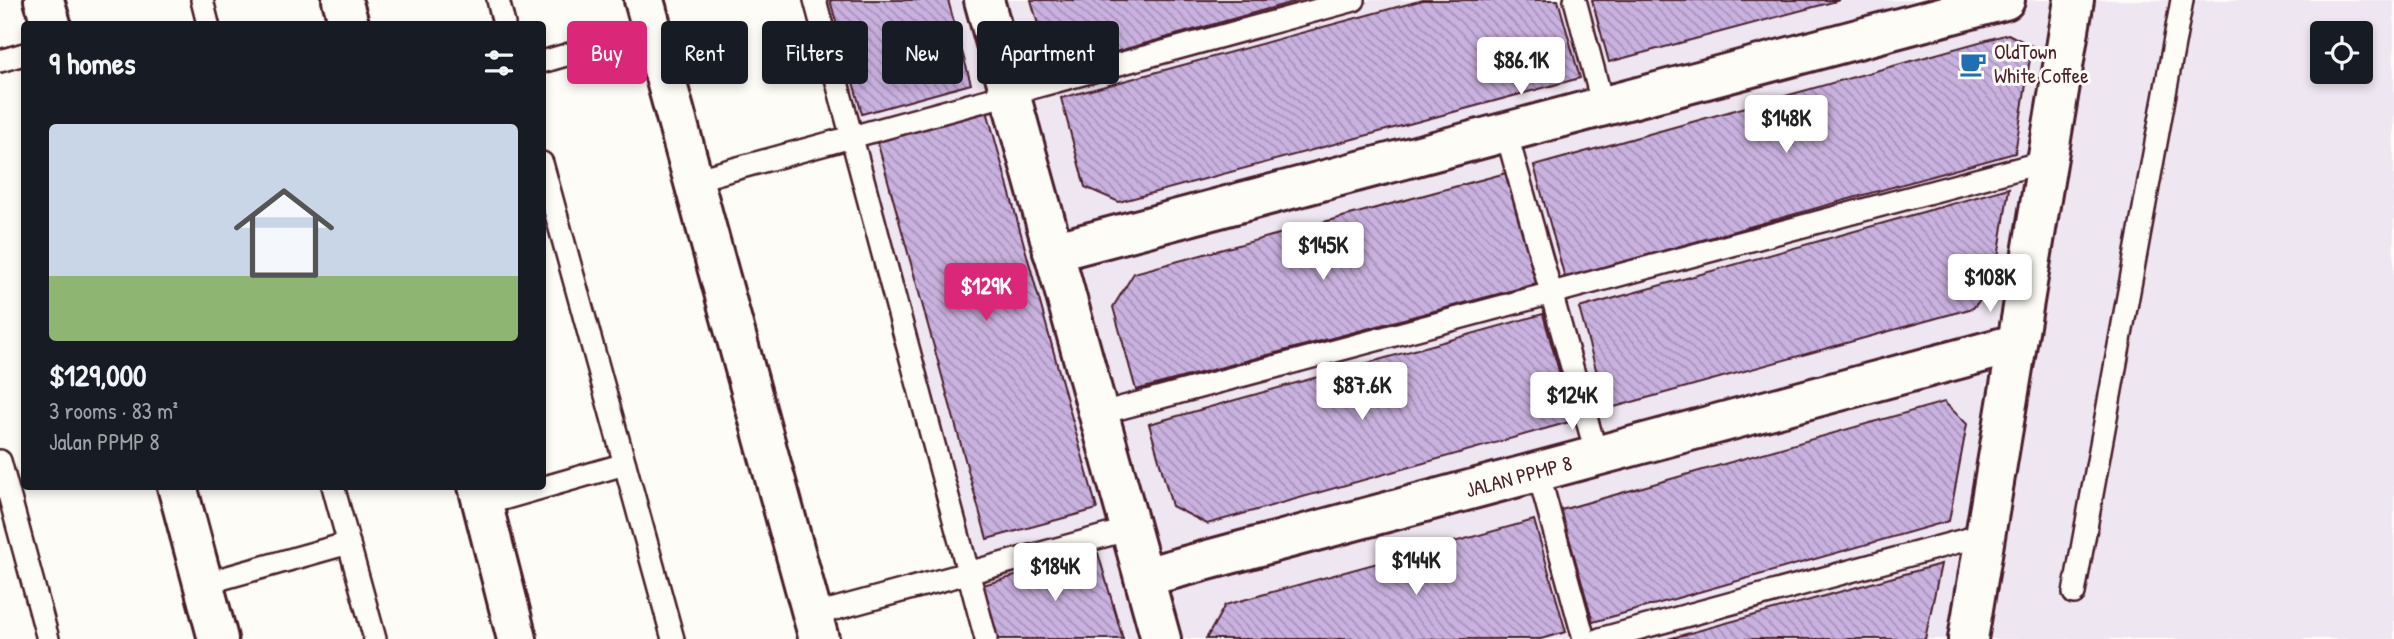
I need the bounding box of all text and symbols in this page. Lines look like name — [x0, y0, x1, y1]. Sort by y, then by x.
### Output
chip: Buy — [567, 21, 647, 84]
chip: Rent — [661, 21, 748, 84]
chip: Filters — [762, 21, 868, 84]
chip: New — [882, 21, 963, 84]
chip: Apartment — [977, 21, 1119, 84]
map controls — [2310, 21, 2373, 84]
button: locate — [2310, 21, 2373, 84]
place label: OldTown White Coffee — [1994, 37, 2089, 90]
pin: $86.1K — [1464, 38, 1578, 97]
text: 9 homes — [49, 43, 136, 83]
icon: filters — [480, 44, 518, 82]
text: $86.1K — [1493, 44, 1549, 75]
cafe icon: OldTown White Coffee — [1958, 49, 1988, 79]
pin: $148K — [1737, 96, 1835, 155]
text: $148K — [1761, 102, 1811, 133]
icon: home — [221, 170, 347, 296]
pin: $145K — [1274, 222, 1372, 282]
text: $145K — [1298, 229, 1348, 260]
pin: $108K — [1941, 254, 2039, 314]
text: $108K — [1964, 261, 2016, 292]
pin: $129K — [937, 264, 1035, 323]
text: $129K — [960, 270, 1012, 301]
text: $129,000 — [49, 355, 147, 395]
pin: $87.6K — [1305, 362, 1419, 422]
text: $87.6K — [1332, 369, 1392, 400]
pin: $124K — [1523, 372, 1621, 432]
text: $124K — [1546, 379, 1598, 410]
text: 3 rooms · 83 m² — [49, 395, 178, 426]
text: Jalan PPMP 8 — [49, 426, 159, 457]
street label: JALAN PPMP 8 — [1462, 448, 1575, 504]
pin: $144K — [1367, 538, 1465, 597]
pin: $184K — [1006, 544, 1104, 603]
text: $144K — [1391, 544, 1441, 575]
text: $184K — [1030, 550, 1080, 581]

